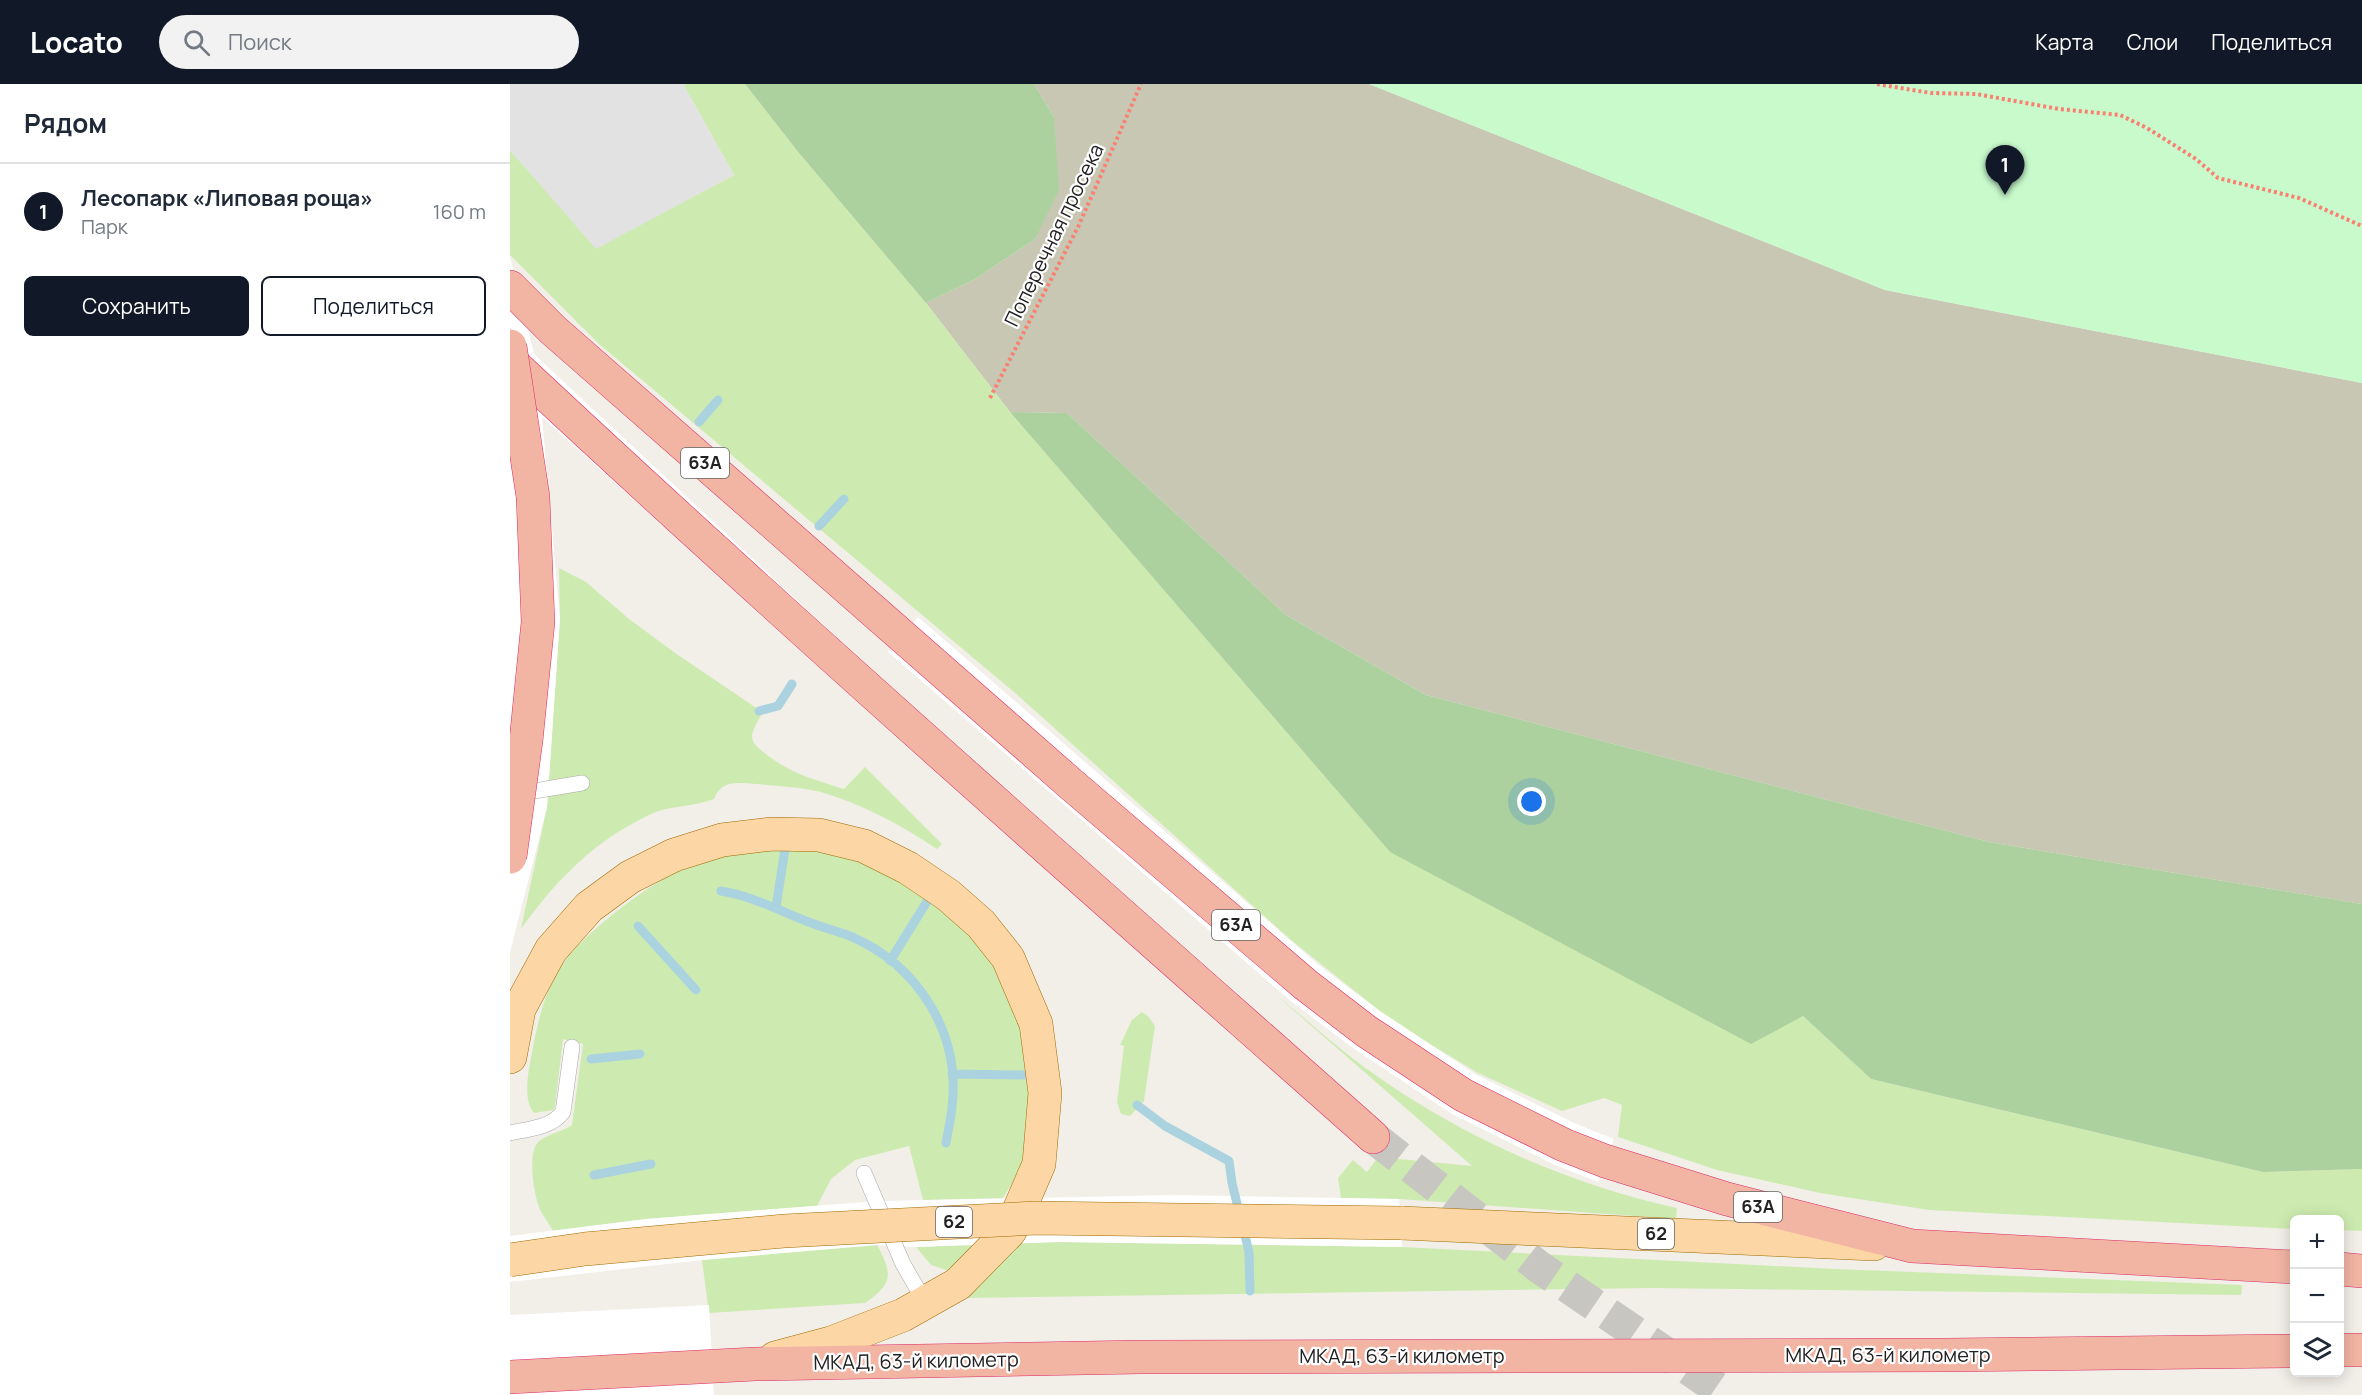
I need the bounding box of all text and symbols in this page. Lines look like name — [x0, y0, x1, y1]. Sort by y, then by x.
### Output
search box — [159, 15, 579, 69]
text: Locato — [30, 23, 123, 61]
icon: search — [180, 26, 213, 59]
text: Поиск — [228, 27, 292, 57]
text: Карта — [2035, 28, 2094, 56]
text: Слои — [2127, 28, 2178, 56]
text: Поделиться — [2211, 28, 2332, 56]
text: Рядом — [24, 105, 107, 141]
street label: Поперечная просека — [998, 139, 1110, 331]
pin: 1 — [1986, 146, 2024, 195]
text: Лесопарк «Липовая роща» — [81, 183, 373, 213]
text: 1 — [39, 198, 48, 225]
text: 160 m — [433, 198, 486, 225]
text: Парк — [81, 213, 128, 240]
button: Сохранить — [24, 276, 249, 336]
button: Поделиться — [261, 276, 486, 336]
road number: 63A — [681, 448, 729, 478]
your location — [1517, 787, 1546, 816]
road number: 63A — [1212, 910, 1260, 940]
road number: 63A — [1734, 1192, 1782, 1222]
road number: 62 — [936, 1207, 972, 1237]
map controls — [2290, 1215, 2344, 1377]
button: + — [2290, 1215, 2344, 1269]
road number: 62 — [1638, 1219, 1674, 1249]
button: − — [2290, 1269, 2344, 1323]
button: layers — [2290, 1323, 2344, 1377]
street label: МКАД, 63-й километр — [1785, 1341, 1991, 1368]
street label: МКАД, 63-й километр — [1299, 1342, 1505, 1369]
street label: МКАД, 63-й километр — [813, 1345, 1019, 1376]

